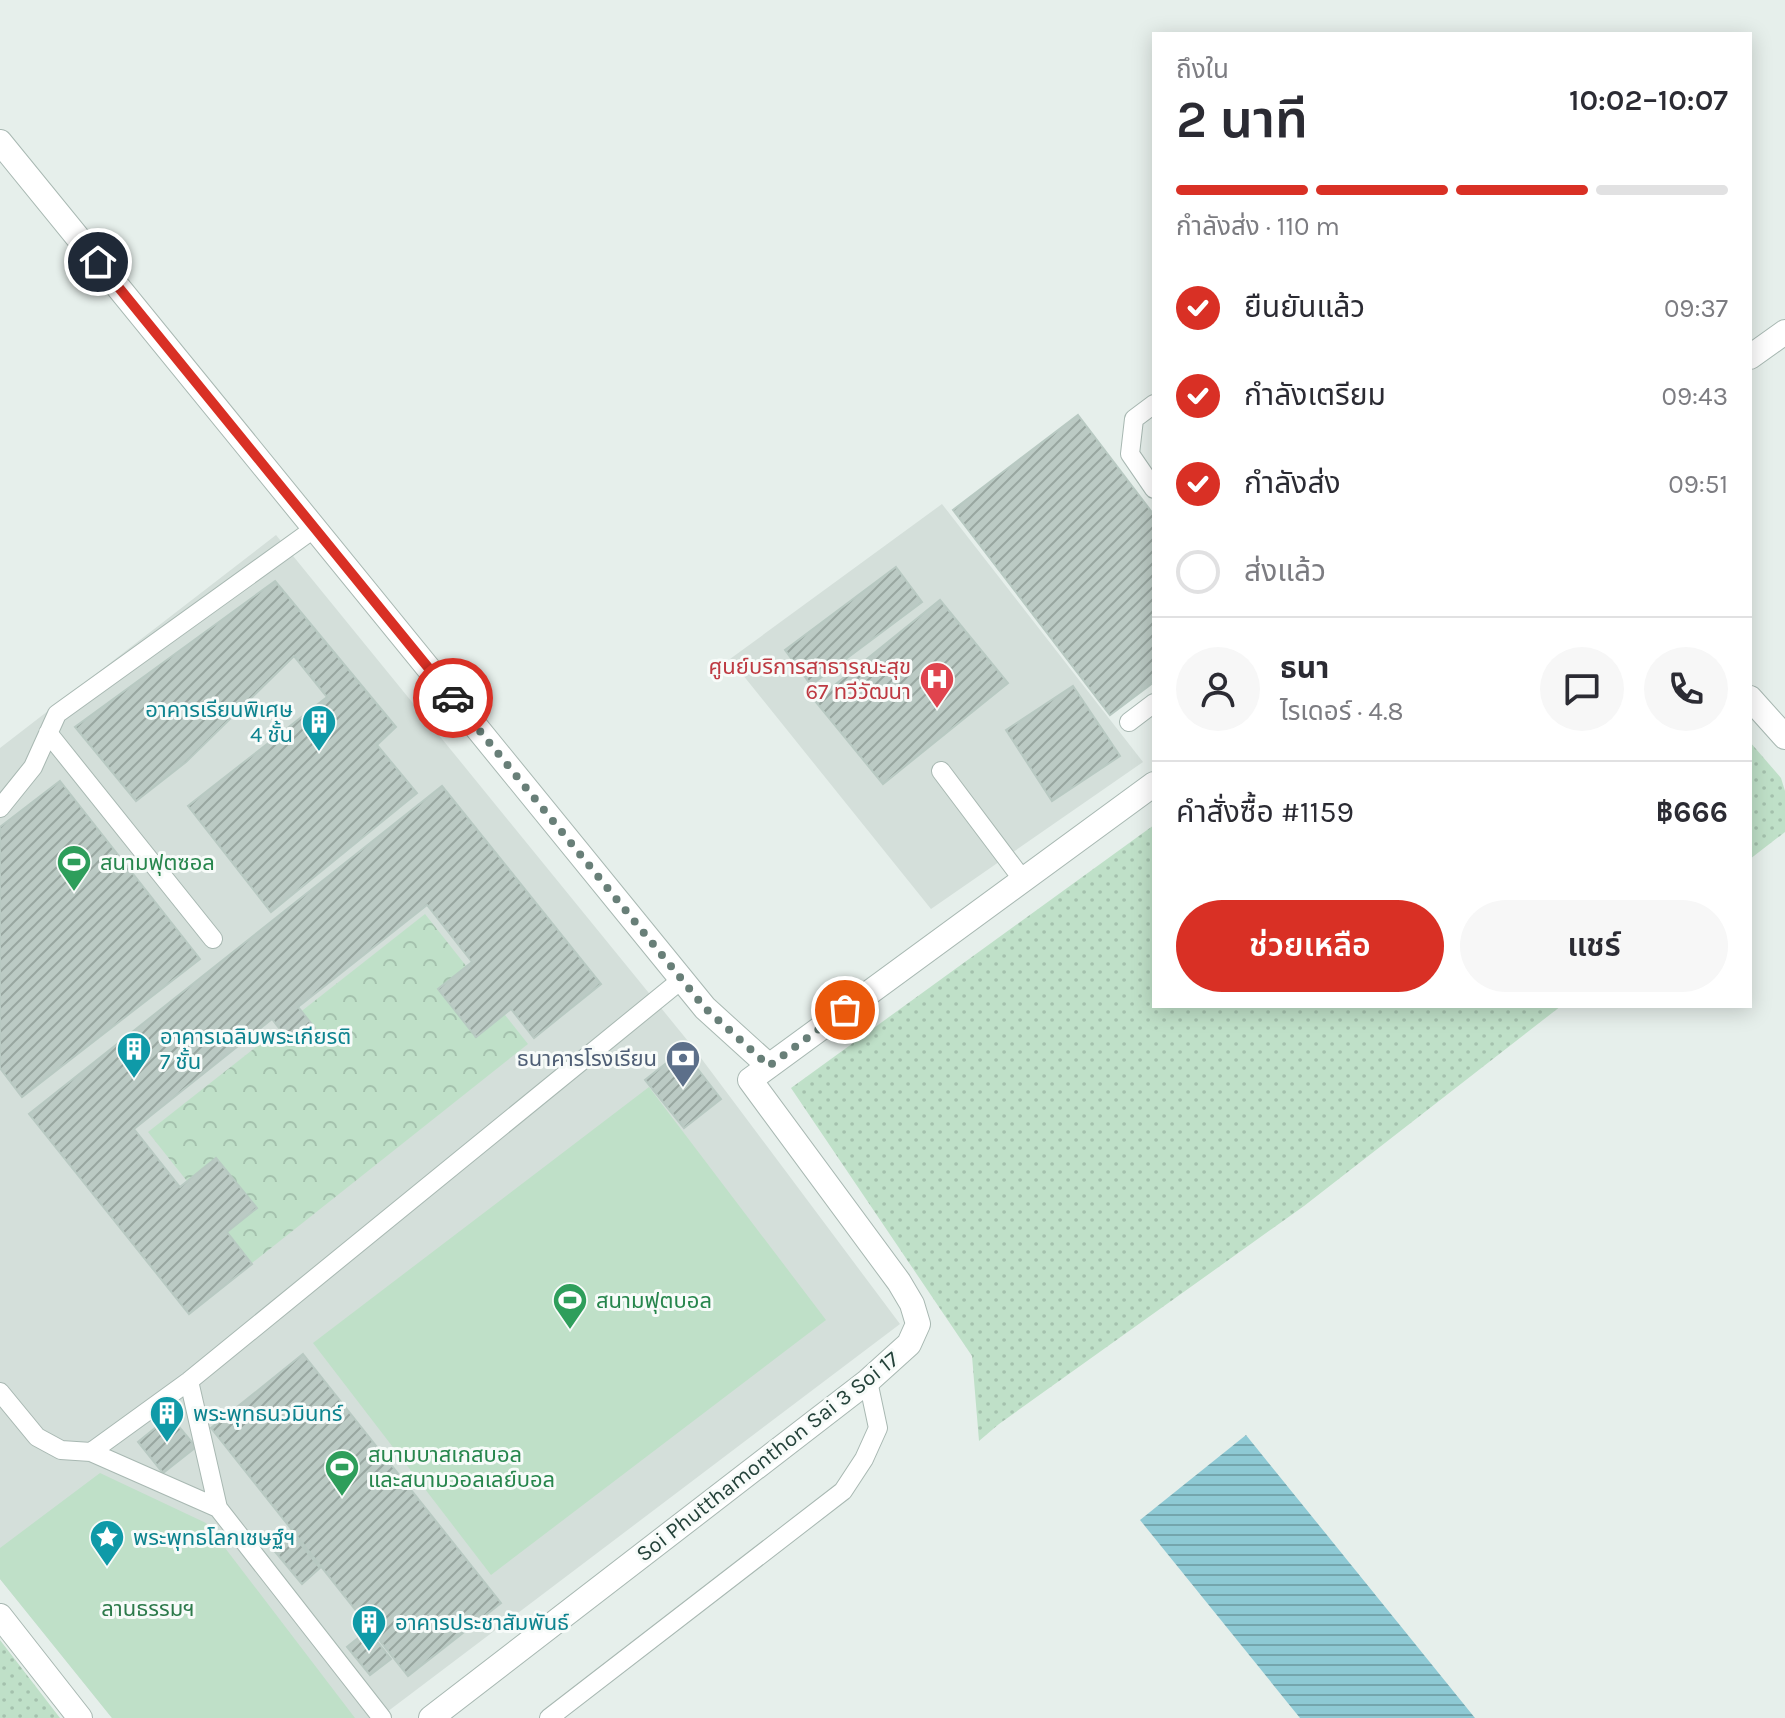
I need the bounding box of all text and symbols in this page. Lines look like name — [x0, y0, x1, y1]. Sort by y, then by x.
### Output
text: ถึงใน — [1176, 54, 1229, 85]
text: 10:02–10:07 — [1569, 82, 1728, 118]
text: 2 นาที — [1176, 89, 1308, 150]
text: กำลังส่ง · 110 m — [1176, 211, 1340, 242]
pin — [64, 228, 132, 296]
icon: home — [76, 240, 120, 284]
icon: check — [1176, 286, 1220, 330]
text: ยืนยันแล้ว — [1244, 289, 1365, 325]
text: 09:37 — [1664, 293, 1728, 324]
icon: check — [1176, 374, 1220, 418]
text: กำลังเตรียม — [1244, 377, 1386, 413]
text: 09:43 — [1662, 381, 1728, 412]
icon: check — [1176, 462, 1220, 506]
text: กำลังส่ง — [1244, 465, 1341, 501]
text: 09:51 — [1668, 469, 1728, 500]
text: ส่งแล้ว — [1244, 553, 1326, 589]
button: person — [1176, 647, 1260, 731]
button: chat — [1540, 647, 1624, 731]
button: phone — [1644, 647, 1728, 731]
text: ธนา — [1280, 650, 1329, 686]
place label: ศูนย์บริการสาธารณะสุข 67 ทวีวัฒนา — [709, 654, 911, 705]
courier — [413, 658, 493, 738]
hospital icon: ศูนย์บริการสาธารณะสุข 67 ทวีวัฒนา — [918, 660, 956, 710]
icon: car — [431, 676, 475, 720]
text: ไรเดอร์ · 4.8 — [1280, 696, 1404, 727]
place label: อาคารเรียนพิเศษ 4 ชั้น — [145, 697, 293, 748]
building icon: อาคารเรียนพิเศษ 4 ชั้น — [300, 703, 338, 753]
text: คำสั่งซื้อ #1159 — [1176, 794, 1354, 830]
text: ฿666 — [1656, 794, 1728, 830]
sports icon: สนามฟุตซอล — [55, 843, 93, 893]
place label: สนามฟุตซอล — [100, 850, 215, 876]
button: ช่วยเหลือ — [1176, 900, 1444, 992]
button: แชร์ — [1460, 900, 1728, 992]
pin — [811, 976, 879, 1044]
icon: bag — [823, 988, 867, 1032]
place label: อาคารเฉลิมพระเกียรติ 7 ชั้น — [160, 1024, 351, 1075]
building icon: อาคารเฉลิมพระเกียรติ 7 ชั้น — [115, 1030, 153, 1080]
bank icon: ธนาคารโรงเรียน — [664, 1039, 702, 1089]
place label: ธนาคารโรงเรียน — [517, 1046, 657, 1072]
sports icon: สนามฟุตบอล — [551, 1281, 589, 1331]
place label: สนามฟุตบอล — [596, 1288, 712, 1314]
street label: Soi Phutthamonthon Sai 3 Soi 17 — [631, 1346, 904, 1567]
building icon: พระพุทธนวมินทร์ — [148, 1394, 186, 1444]
place label: พระพุทธนวมินทร์ — [193, 1401, 344, 1427]
place label: สนามบาสเกสบอล และสนามวอลเลย์บอล — [368, 1442, 555, 1493]
sports icon: สนามบาสเกสบอล และสนามวอลเลย์บอล — [323, 1448, 361, 1498]
place icon: พระพุทธโลกเชษฐ์ฯ — [88, 1518, 126, 1568]
place label: พระพุทธโลกเชษฐ์ฯ — [133, 1525, 295, 1551]
park label: ลานธรรมฯ — [101, 1596, 195, 1622]
building icon: อาคารประชาสัมพันธ์ — [350, 1603, 388, 1653]
place label: อาคารประชาสัมพันธ์ — [395, 1610, 569, 1636]

